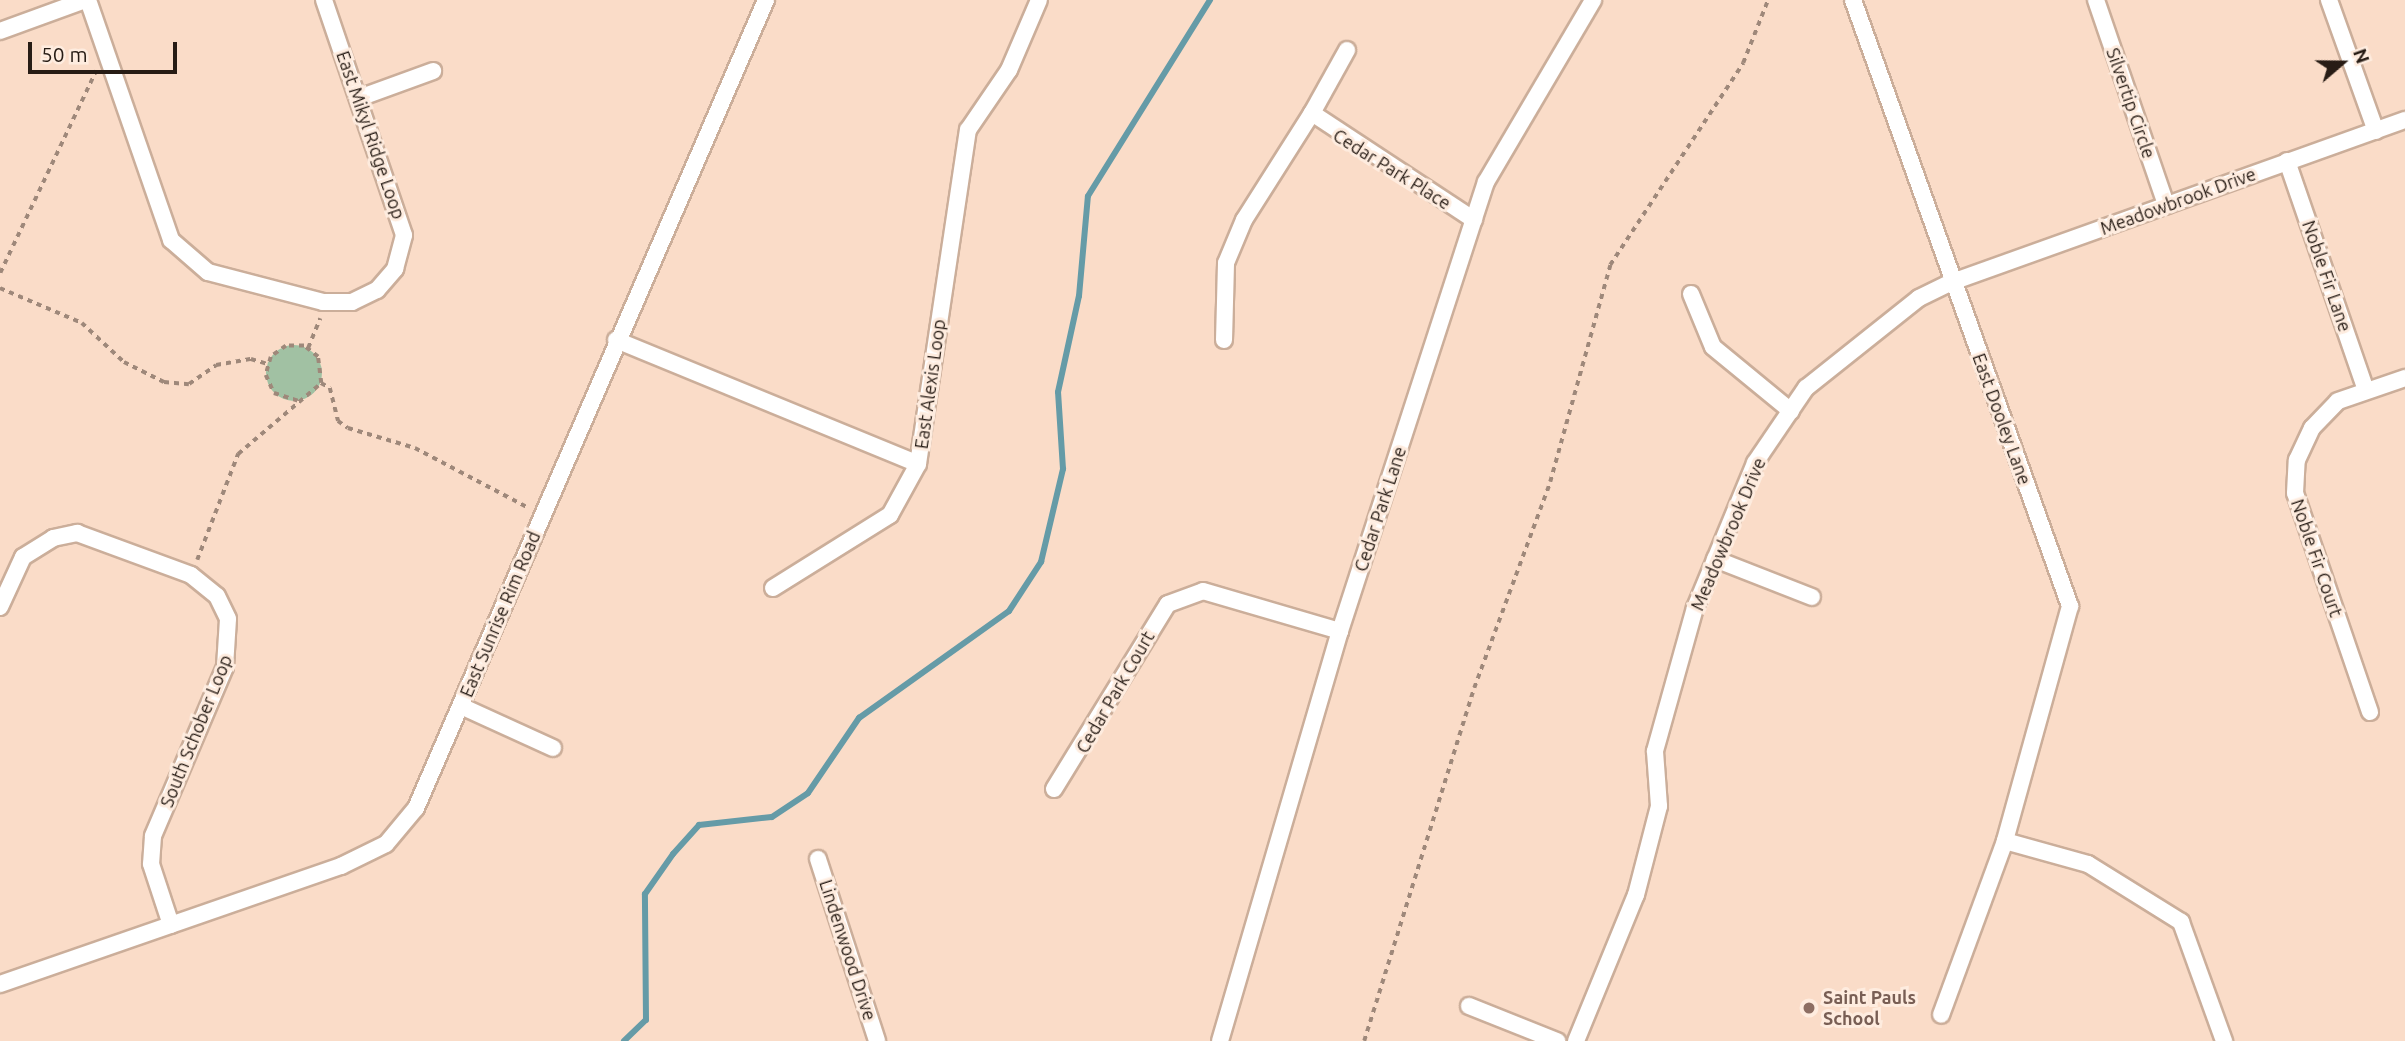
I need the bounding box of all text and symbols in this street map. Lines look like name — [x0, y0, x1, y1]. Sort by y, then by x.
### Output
scale bar — [32, 28, 180, 72]
north arrow — [2307, 28, 2377, 98]
text: 50 m — [41, 42, 88, 66]
street label: Silvertip Circle — [2102, 45, 2160, 161]
text: N — [2349, 45, 2374, 66]
street label: East Mikyl Ridge Loop — [332, 48, 410, 222]
street label: Cedar Park Place — [1329, 124, 1455, 214]
street label: Meadowbrook Drive — [2097, 163, 2259, 239]
street label: Noble Fir Lane — [2298, 218, 2356, 334]
street label: East Alexis Loop — [910, 318, 950, 450]
street label: East Dooley Lane — [1968, 350, 2036, 488]
street label: Cedar Park Lane — [1350, 444, 1410, 574]
street label: Meadowbrook Drive — [1686, 454, 1770, 614]
street label: Noble Fir Court — [2287, 496, 2347, 620]
street label: East Sunrise Rim Road — [455, 528, 545, 700]
street label: Cedar Park Court — [1071, 627, 1159, 757]
street label: South Schober Loop — [156, 652, 236, 810]
street label: Lindenwood Drive — [815, 877, 881, 1023]
place label: Saint Pauls School — [1823, 987, 1916, 1030]
marker: Saint Pauls School — [1801, 1000, 1817, 1016]

